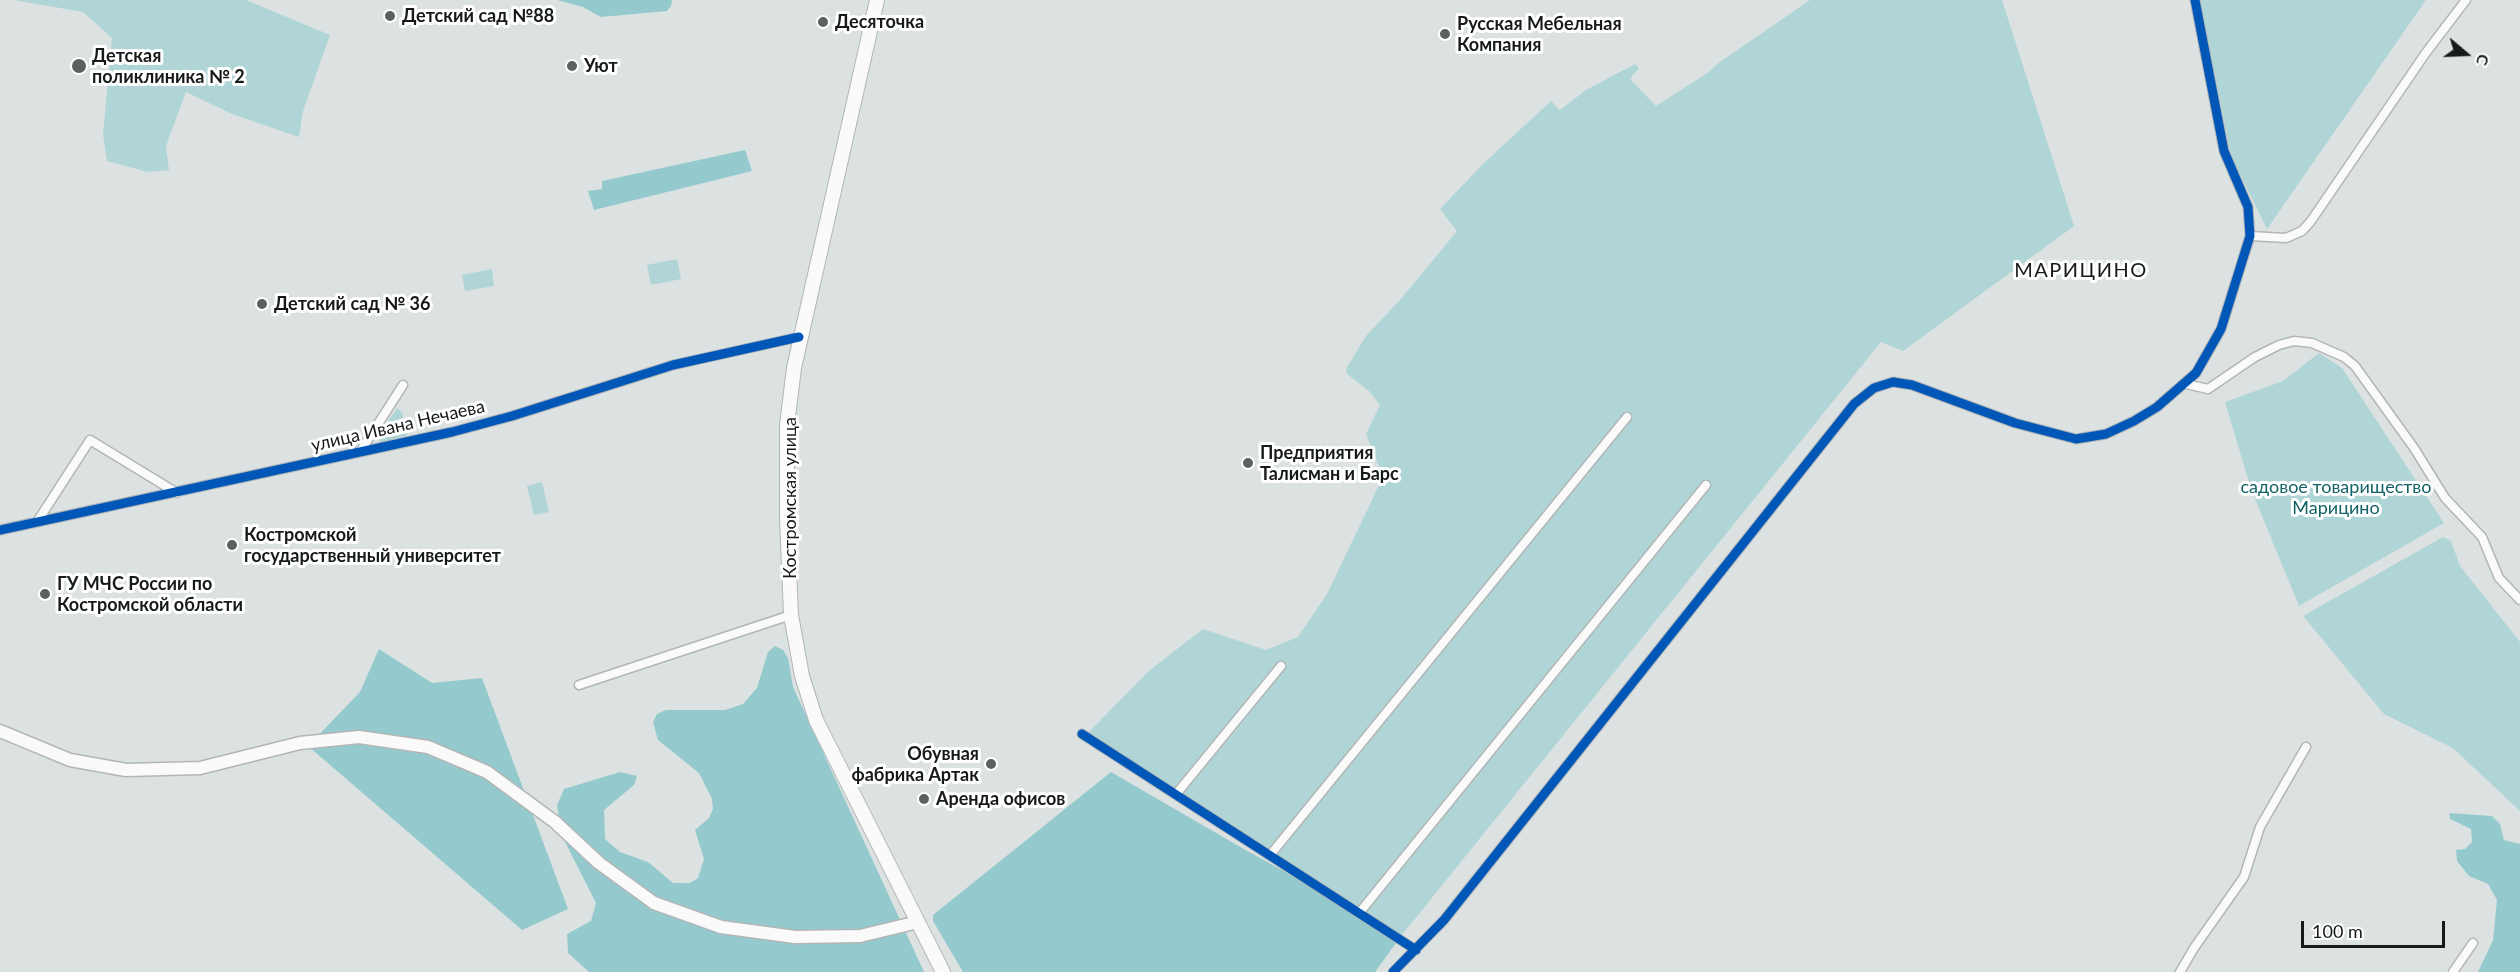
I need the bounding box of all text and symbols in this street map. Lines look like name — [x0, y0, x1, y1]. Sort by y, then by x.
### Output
place label: Детский сад №88 — [402, 5, 554, 27]
marker: Детский сад №88 — [383, 9, 397, 23]
place label: Десяточка — [835, 11, 924, 33]
place label: Русская Мебельная Компания — [1457, 13, 1622, 56]
marker: Десяточка — [816, 15, 830, 29]
north arrow — [2436, 24, 2496, 84]
marker: Русская Мебельная Компания — [1438, 27, 1452, 41]
place label: Детская поликлиника № 2 — [92, 45, 245, 88]
text: С — [2473, 52, 2494, 68]
place label: Уют — [584, 55, 618, 77]
marker: Детская поликлиника № 2 — [70, 57, 88, 75]
marker: Уют — [565, 59, 579, 73]
district label: МАРИЦИНО — [2014, 259, 2148, 283]
place label: Детский сад № 36 — [274, 293, 430, 315]
marker: Детский сад № 36 — [255, 297, 269, 311]
street label: улица Ивана Нечаева — [309, 396, 487, 456]
street label: Костромская улица — [779, 417, 801, 579]
place label: Предприятия Талисман и Барс — [1260, 442, 1399, 484]
marker: Предприятия Талисман и Барс — [1241, 456, 1255, 470]
park label: садовое товарищество Марицино — [2241, 476, 2431, 518]
place label: Костромской государственный университет — [244, 524, 501, 566]
marker: Костромской государственный университет — [225, 538, 239, 552]
place label: ГУ МЧС России по Костромской области — [57, 573, 243, 616]
marker: ГУ МЧС России по Костромской области — [38, 587, 52, 601]
place label: Обувная фабрика Артак — [852, 743, 979, 786]
marker: Обувная фабрика Артак — [984, 757, 998, 771]
place label: Аренда офисов — [936, 788, 1065, 810]
marker: Аренда офисов — [917, 792, 931, 806]
scale bar — [2304, 909, 2448, 947]
text: 100 m — [2312, 920, 2363, 942]

